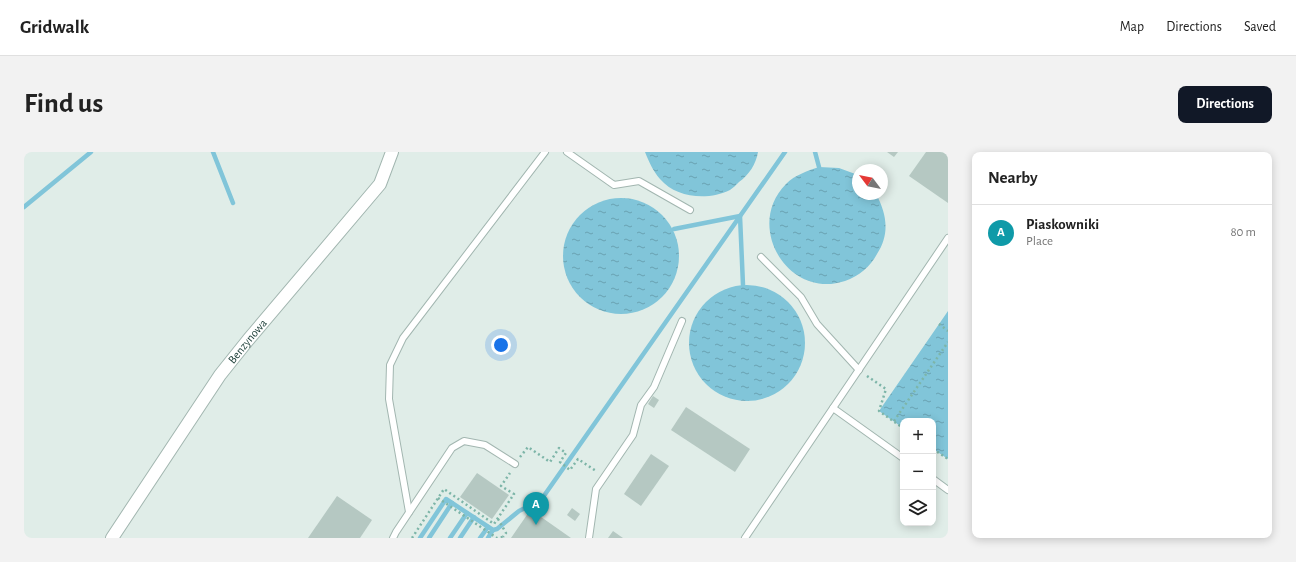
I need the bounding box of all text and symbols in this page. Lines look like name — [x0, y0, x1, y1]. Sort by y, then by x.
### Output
text: Gridwalk — [20, 18, 89, 37]
text: Map — [1120, 20, 1144, 34]
text: Directions — [1166, 20, 1222, 34]
text: Saved — [1244, 20, 1276, 34]
button: Directions — [1178, 86, 1272, 123]
text: Find us — [24, 90, 103, 118]
north arrow — [852, 164, 888, 200]
text: Nearby — [988, 169, 1038, 186]
text: Piaskowniki — [1026, 217, 1099, 232]
text: A — [997, 226, 1005, 239]
text: 80 m — [1230, 226, 1256, 239]
text: Place — [1026, 235, 1053, 248]
street label: Benzynowa — [226, 316, 269, 366]
your location — [491, 335, 511, 355]
map controls — [900, 418, 936, 526]
button: + — [900, 418, 936, 454]
button: − — [900, 454, 936, 490]
button: layers — [900, 490, 936, 526]
pin: A — [523, 492, 549, 525]

